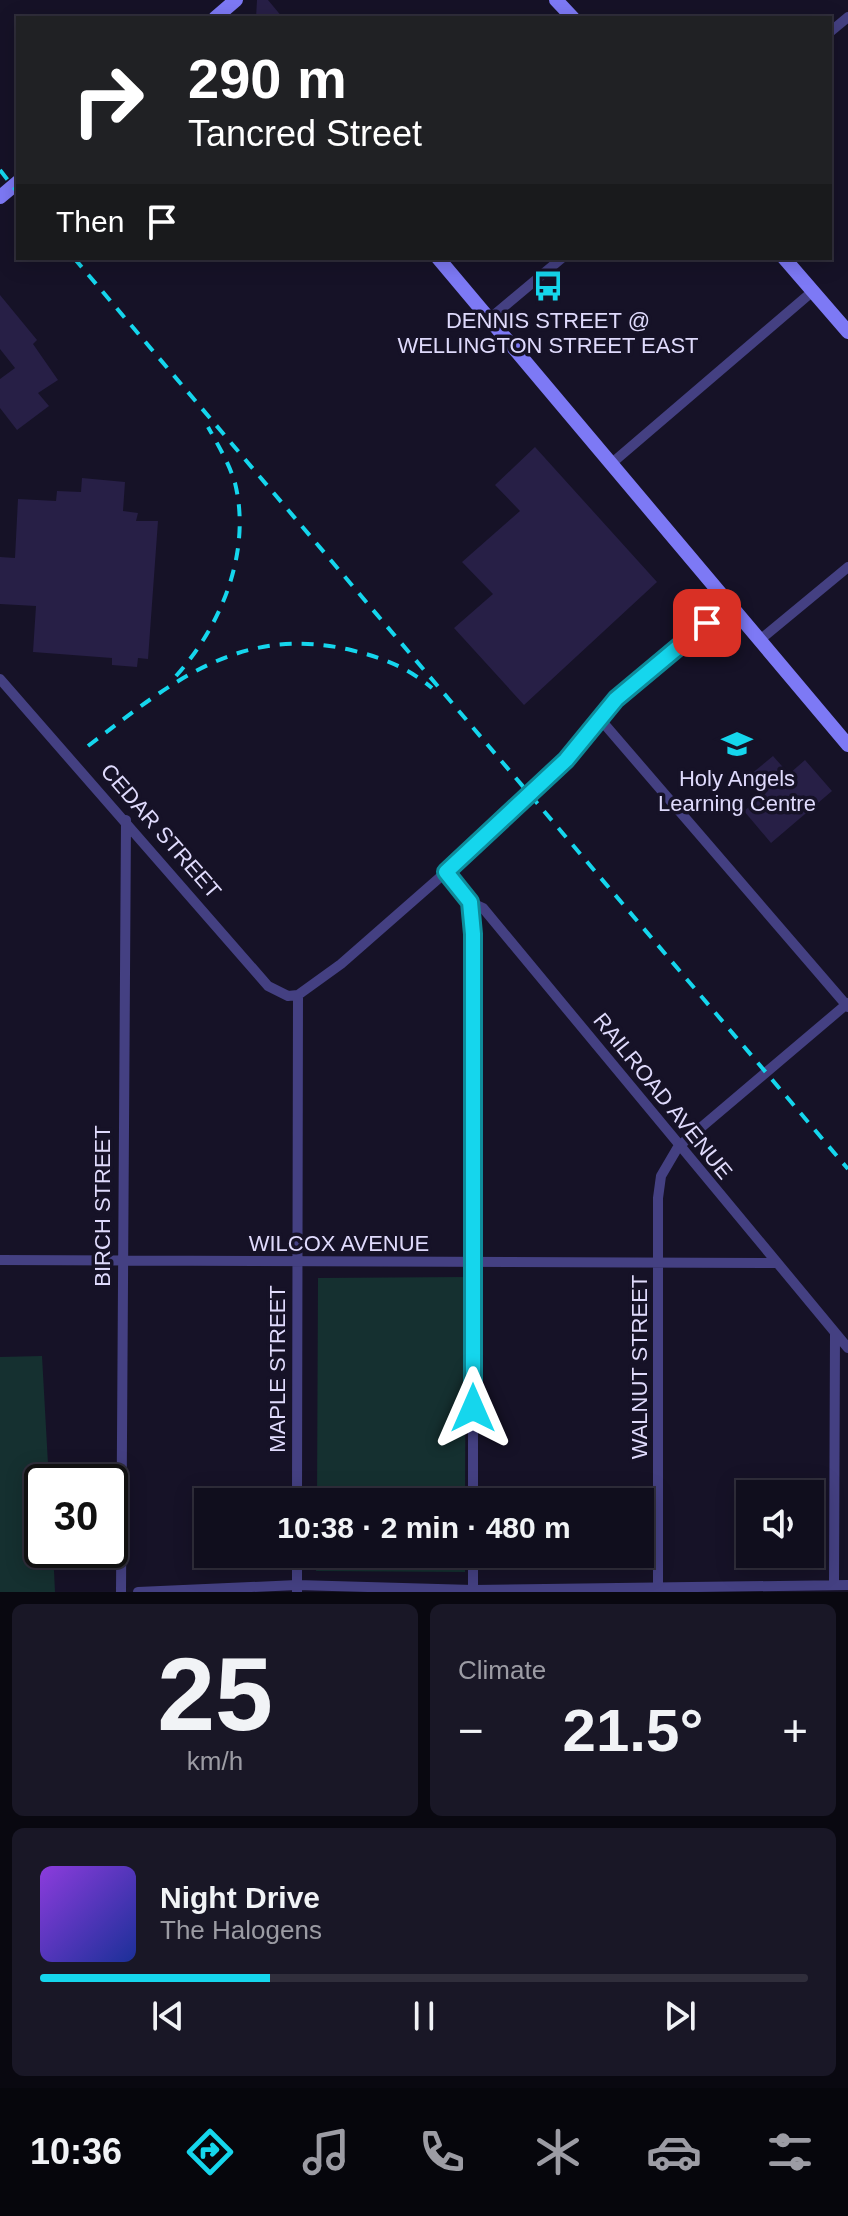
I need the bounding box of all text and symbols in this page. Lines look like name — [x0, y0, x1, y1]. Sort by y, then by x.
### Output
text: 290 m — [188, 47, 347, 110]
icon: right — [56, 48, 160, 152]
text: Tancred Street — [188, 113, 422, 154]
icon: arrive — [140, 200, 184, 244]
text: Then — [56, 205, 124, 238]
bus stop icon: DENNIS STREET @ WELLINGTON STREET EAST — [531, 269, 565, 303]
place label: DENNIS STREET @ WELLINGTON STREET EAST — [397, 308, 699, 358]
pin — [673, 589, 741, 657]
icon: arrive — [685, 601, 729, 645]
school or university icon: Holy Angels Learning Centre — [720, 727, 754, 761]
street label: CEDAR STREET — [96, 759, 226, 903]
place label: Holy Angels Learning Centre — [658, 766, 816, 816]
street label: RAILROAD AVENUE — [588, 1008, 738, 1184]
street label: BIRCH STREET — [90, 1125, 115, 1287]
street label: WILCOX AVENUE — [249, 1231, 429, 1256]
street label: WALNUT STREET — [627, 1275, 652, 1459]
street label: MAPLE STREET — [265, 1285, 290, 1453]
position arrow — [431, 1366, 515, 1450]
speed limit sign: 30 — [24, 1464, 128, 1568]
map controls — [736, 1480, 824, 1568]
button: sound — [736, 1480, 824, 1568]
text: 10:38 · 2 min · 480 m — [277, 1511, 571, 1544]
text: 25 — [157, 1636, 273, 1752]
text: Climate — [458, 1655, 546, 1685]
text: 21.5° — [563, 1697, 703, 1764]
text: − — [458, 1706, 484, 1755]
text: + — [782, 1706, 808, 1755]
text: km/h — [187, 1746, 243, 1776]
text: Night Drive — [160, 1881, 320, 1914]
text: The Halogens — [160, 1915, 322, 1945]
icon: previous — [146, 1994, 190, 2038]
icon: pause — [402, 1994, 446, 2038]
icon: next — [658, 1994, 702, 2038]
icon: directions — [182, 2124, 238, 2180]
icon: music — [298, 2124, 354, 2180]
icon: phone — [414, 2124, 470, 2180]
icon: climate — [530, 2124, 586, 2180]
icon: car — [646, 2124, 702, 2180]
icon: filters — [762, 2124, 818, 2180]
text: 10:36 — [30, 2131, 122, 2172]

